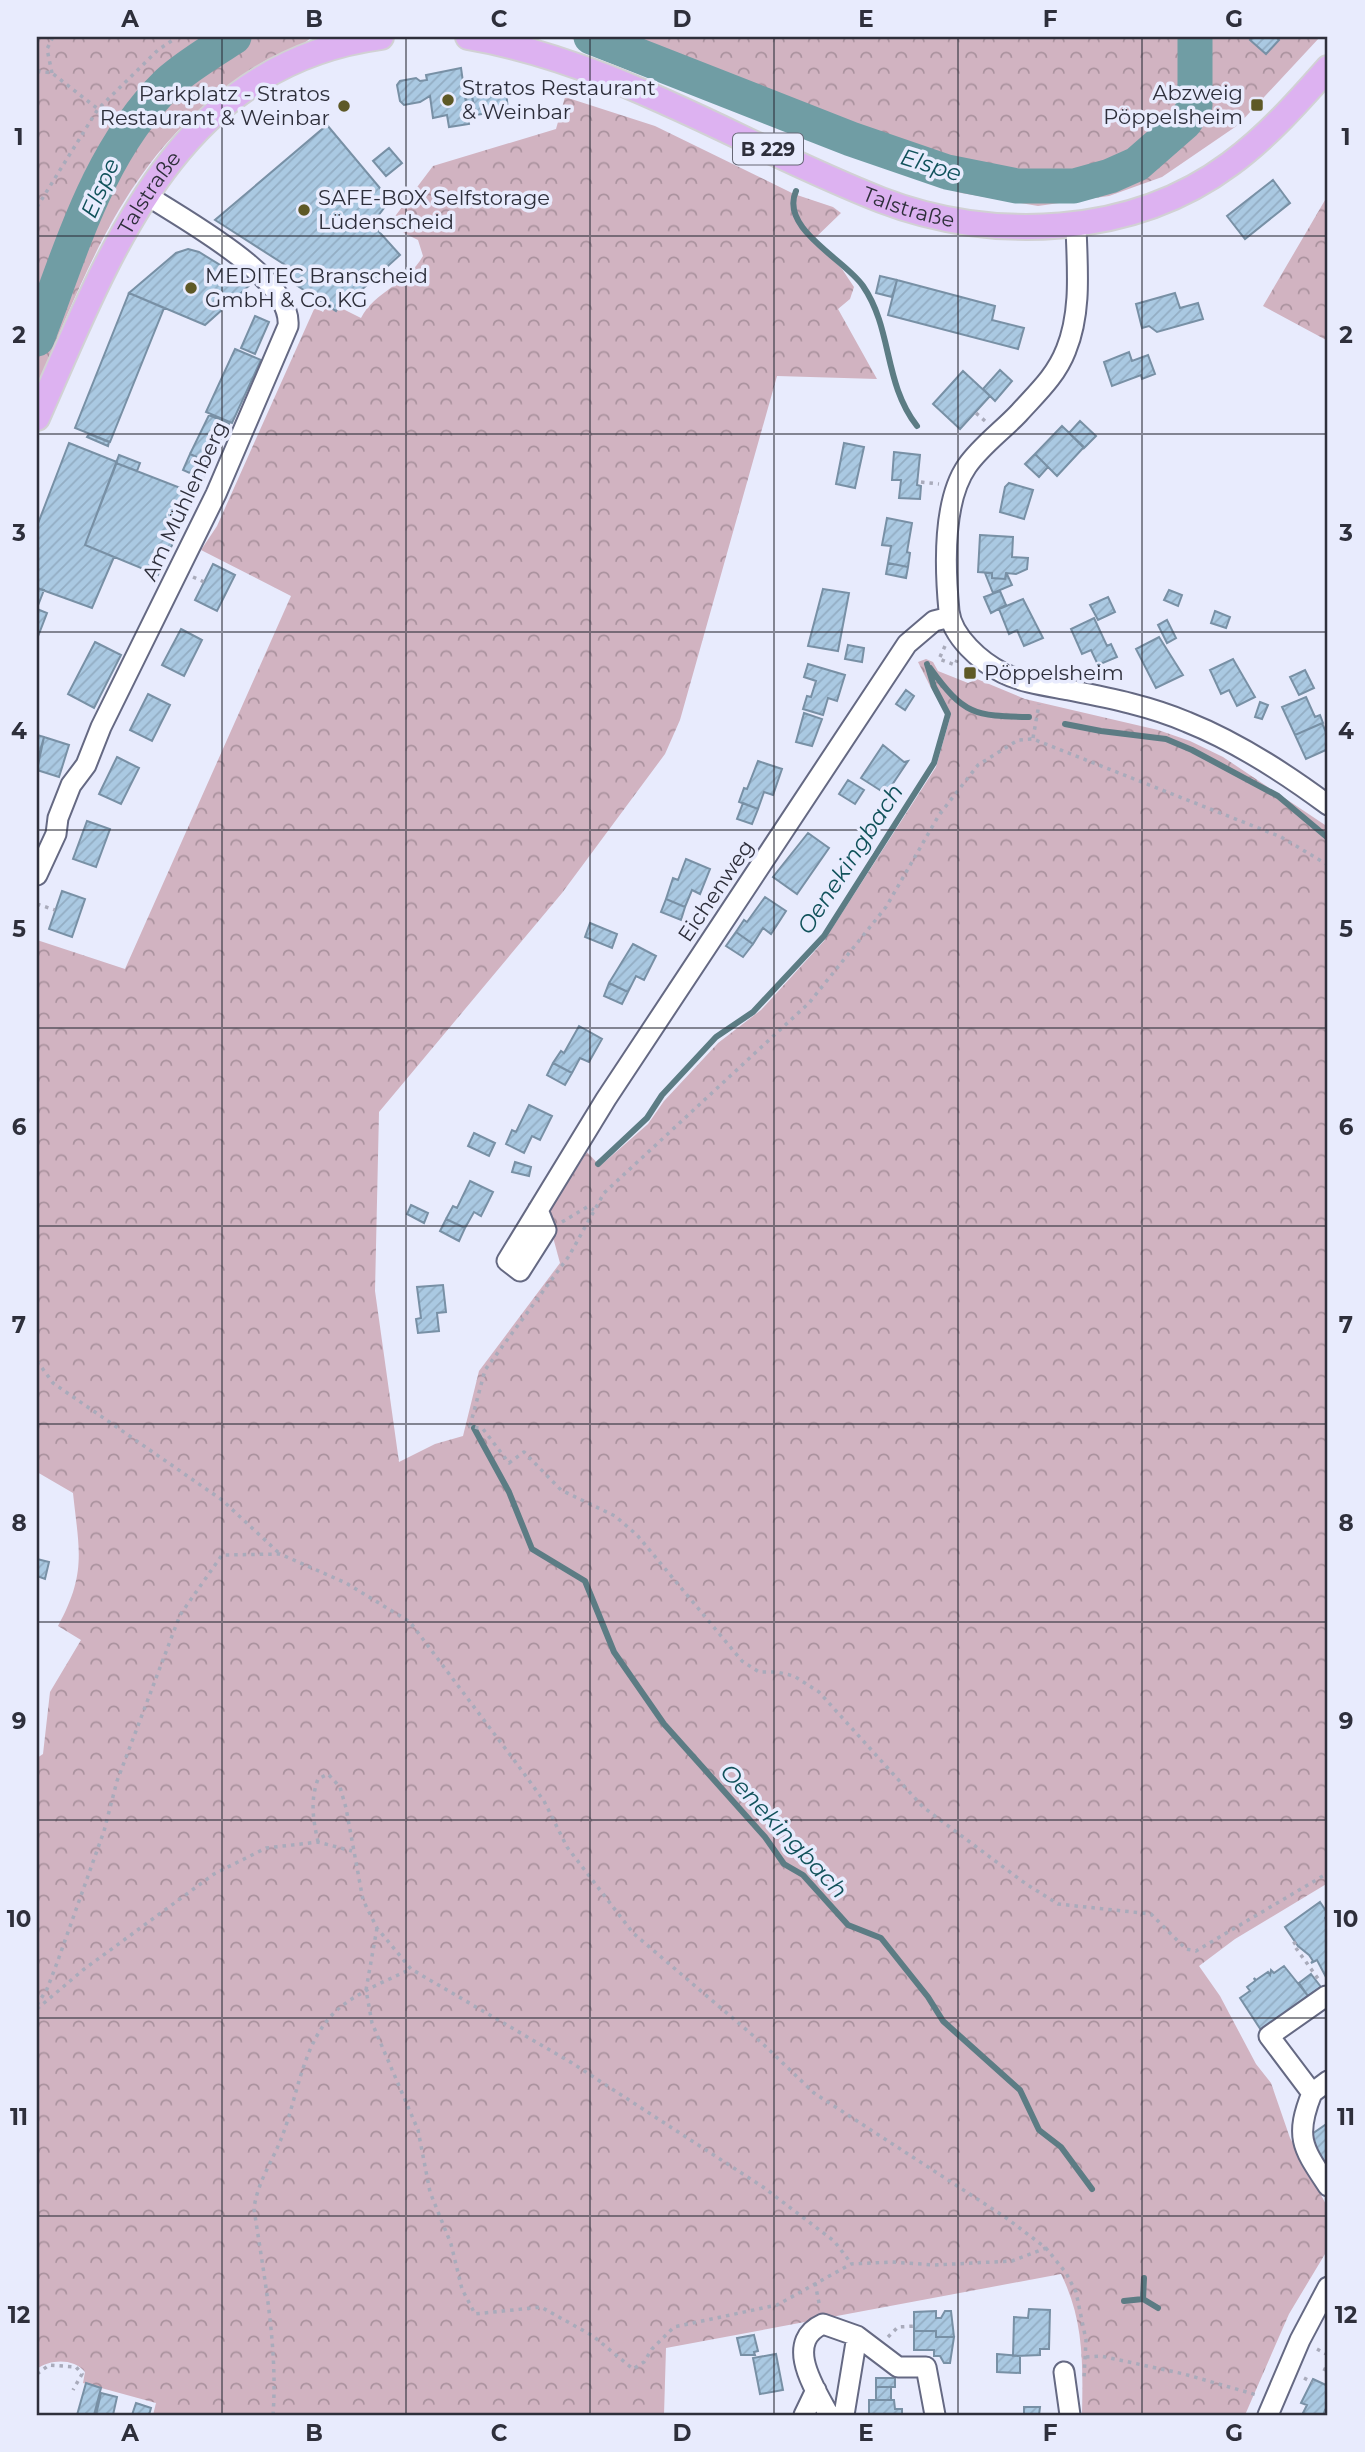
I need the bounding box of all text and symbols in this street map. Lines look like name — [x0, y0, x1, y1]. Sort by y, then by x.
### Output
text: A — [120, 5, 139, 33]
text: B — [305, 5, 323, 33]
text: C — [491, 5, 508, 33]
text: D — [673, 5, 692, 33]
text: E — [858, 5, 874, 33]
text: F — [1043, 5, 1058, 33]
text: G — [1225, 5, 1243, 33]
place label: Stratos Restaurant & Weinbar — [462, 75, 656, 124]
place label: Abzweig Pöppelsheim — [1103, 80, 1243, 129]
place label: Parkplatz - Stratos Restaurant & Weinbar — [100, 81, 330, 130]
marker: Stratos Restaurant & Weinbar — [440, 92, 456, 108]
marker: Abzweig Pöppelsheim — [1249, 97, 1265, 113]
marker: Parkplatz - Stratos Restaurant & Weinbar — [336, 98, 352, 114]
text: 1 — [14, 123, 24, 151]
text: 1 — [1341, 123, 1351, 151]
road number: B 229 — [733, 134, 803, 164]
water label: Elspe — [897, 143, 965, 187]
street label: Talstraße — [112, 146, 186, 239]
water label: Elspe — [75, 154, 125, 222]
street label: Talstraße — [859, 181, 957, 232]
place label: SAFE-BOX Selfstorage Lüdenscheid — [318, 185, 550, 234]
marker: SAFE-BOX Selfstorage Lüdenscheid — [296, 202, 312, 218]
place label: MEDITEC Branscheid GmbH & Co. KG — [205, 263, 428, 312]
marker: MEDITEC Branscheid GmbH & Co. KG — [183, 280, 199, 296]
text: 2 — [12, 321, 26, 349]
text: 2 — [1339, 321, 1353, 349]
street label: Am Mühlenberg — [137, 417, 232, 585]
text: 3 — [11, 519, 26, 547]
text: 3 — [1338, 519, 1353, 547]
place label: Pöppelsheim — [984, 660, 1124, 685]
marker: Pöppelsheim — [962, 665, 978, 681]
text: 4 — [11, 717, 27, 745]
text: 4 — [1338, 717, 1354, 745]
water label: Oenekingbach — [791, 779, 909, 939]
street label: Eichenweg — [672, 835, 759, 946]
text: 5 — [12, 915, 26, 943]
text: 5 — [1339, 915, 1353, 943]
text: 6 — [12, 1113, 27, 1141]
text: 6 — [1339, 1113, 1354, 1141]
text: 7 — [12, 1311, 26, 1339]
text: 7 — [1339, 1311, 1353, 1339]
text: 8 — [11, 1509, 27, 1537]
text: 8 — [1338, 1509, 1354, 1537]
text: 9 — [12, 1707, 26, 1735]
text: 9 — [1339, 1707, 1353, 1735]
water label: Oenekingbach — [715, 1758, 853, 1904]
text: 10 — [7, 1905, 31, 1933]
text: 10 — [1334, 1905, 1358, 1933]
text: 11 — [10, 2103, 28, 2131]
text: 11 — [1337, 2103, 1355, 2131]
text: 12 — [8, 2301, 30, 2329]
text: 12 — [1335, 2301, 1357, 2329]
text: A — [120, 2419, 139, 2447]
text: B — [305, 2419, 323, 2447]
text: C — [491, 2419, 508, 2447]
text: D — [673, 2419, 692, 2447]
text: E — [858, 2419, 874, 2447]
text: F — [1043, 2419, 1058, 2447]
text: G — [1225, 2419, 1243, 2447]

